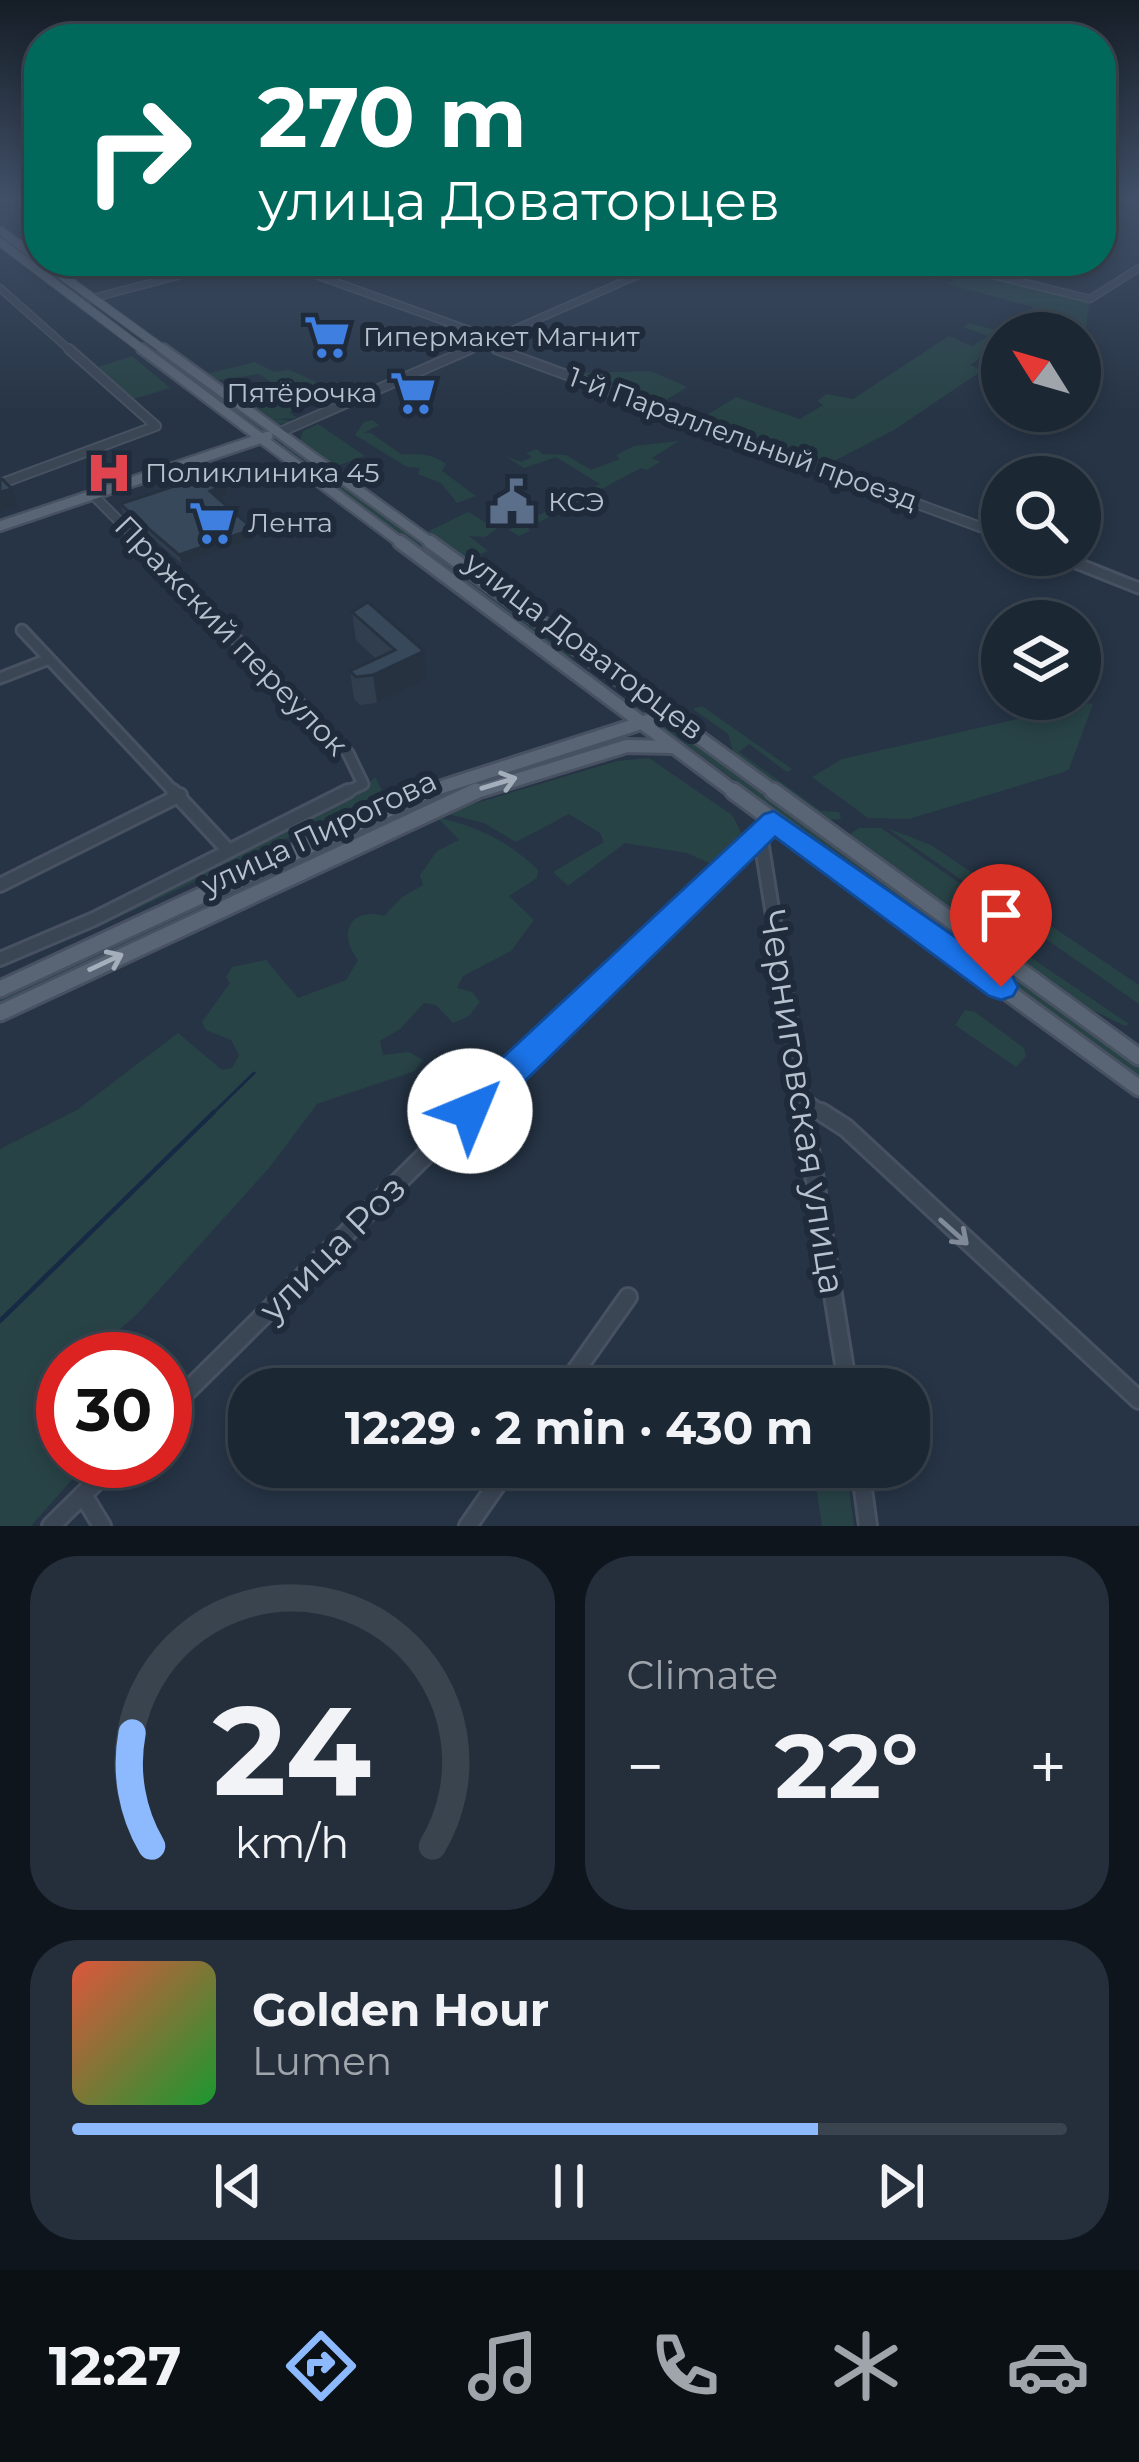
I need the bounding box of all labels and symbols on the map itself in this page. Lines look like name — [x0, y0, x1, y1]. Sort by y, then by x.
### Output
supermarket icon: Гипермакет Магнит — [302, 312, 352, 362]
north arrow — [981, 312, 1101, 432]
place label: Гипермакет Магнит — [363, 320, 640, 353]
street label: 1-й Параллельный проезд — [564, 360, 922, 517]
supermarket icon: Пятёрочка — [388, 368, 438, 418]
place label: Пятёрочка — [227, 376, 377, 409]
hospital icon: Поликлиника 45 — [84, 448, 134, 498]
place label: Поликлиника 45 — [145, 456, 379, 489]
public building icon: КСЭ — [487, 477, 537, 527]
place label: КСЭ — [548, 485, 605, 518]
supermarket icon: Лента — [187, 498, 237, 548]
place label: Лента — [248, 506, 333, 539]
street label: Пражский переулок — [107, 508, 356, 764]
street label: улица Доваторцев — [457, 543, 711, 748]
street label: улица Пирогова — [195, 762, 442, 904]
one-way arrow — [479, 771, 517, 793]
pin — [950, 864, 1052, 987]
street label: Черниговская улица — [751, 907, 855, 1297]
one-way arrow — [87, 950, 123, 972]
position arrow — [407, 1048, 533, 1174]
street label: улица Роз — [249, 1166, 414, 1331]
one-way arrow — [939, 1218, 969, 1245]
speed limit sign: 30 — [36, 1332, 192, 1488]

